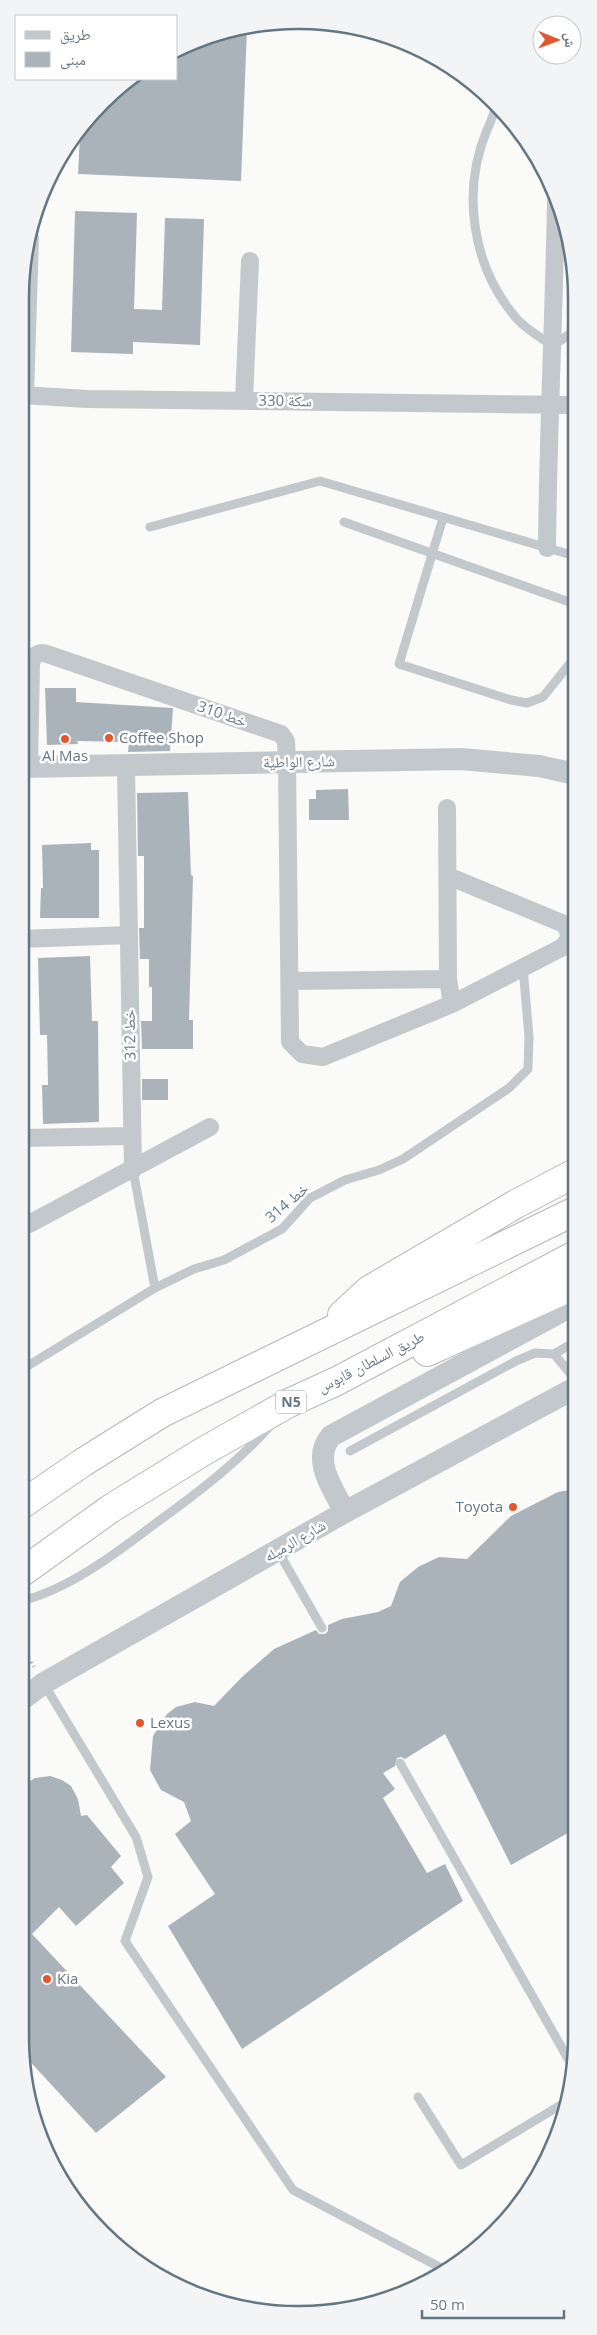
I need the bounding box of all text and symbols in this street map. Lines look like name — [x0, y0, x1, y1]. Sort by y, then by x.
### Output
legend — [15, 15, 178, 80]
north arrow — [532, 15, 582, 65]
text: طريق — [60, 24, 91, 45]
text: ش — [561, 33, 580, 48]
text: مبنى — [60, 49, 86, 70]
street label: سكة 330 — [258, 390, 312, 410]
street label: خط 310 — [195, 695, 250, 731]
place label: Coffee Shop — [119, 727, 204, 747]
marker: Coffee Shop — [103, 732, 115, 744]
marker: Al Mas — [59, 733, 71, 745]
place label: Al Mas — [42, 745, 88, 765]
street label: شارع الواطية — [263, 750, 335, 773]
street label: خط 312 — [119, 1009, 139, 1061]
street label: خط 314 — [261, 1178, 312, 1226]
street label: طريق السلطان قابوس — [314, 1326, 428, 1398]
road number: N5 — [276, 1390, 306, 1414]
place label: Toyota — [455, 1496, 503, 1516]
marker: Toyota — [507, 1501, 519, 1513]
street label: شارع الرميله — [260, 1514, 330, 1567]
place label: Lexus — [150, 1712, 190, 1732]
marker: Lexus — [134, 1717, 146, 1729]
place label: Kia — [57, 1968, 78, 1988]
marker: Kia — [41, 1973, 53, 1985]
scale bar — [422, 2288, 564, 2320]
text: 50 m — [430, 2294, 465, 2314]

